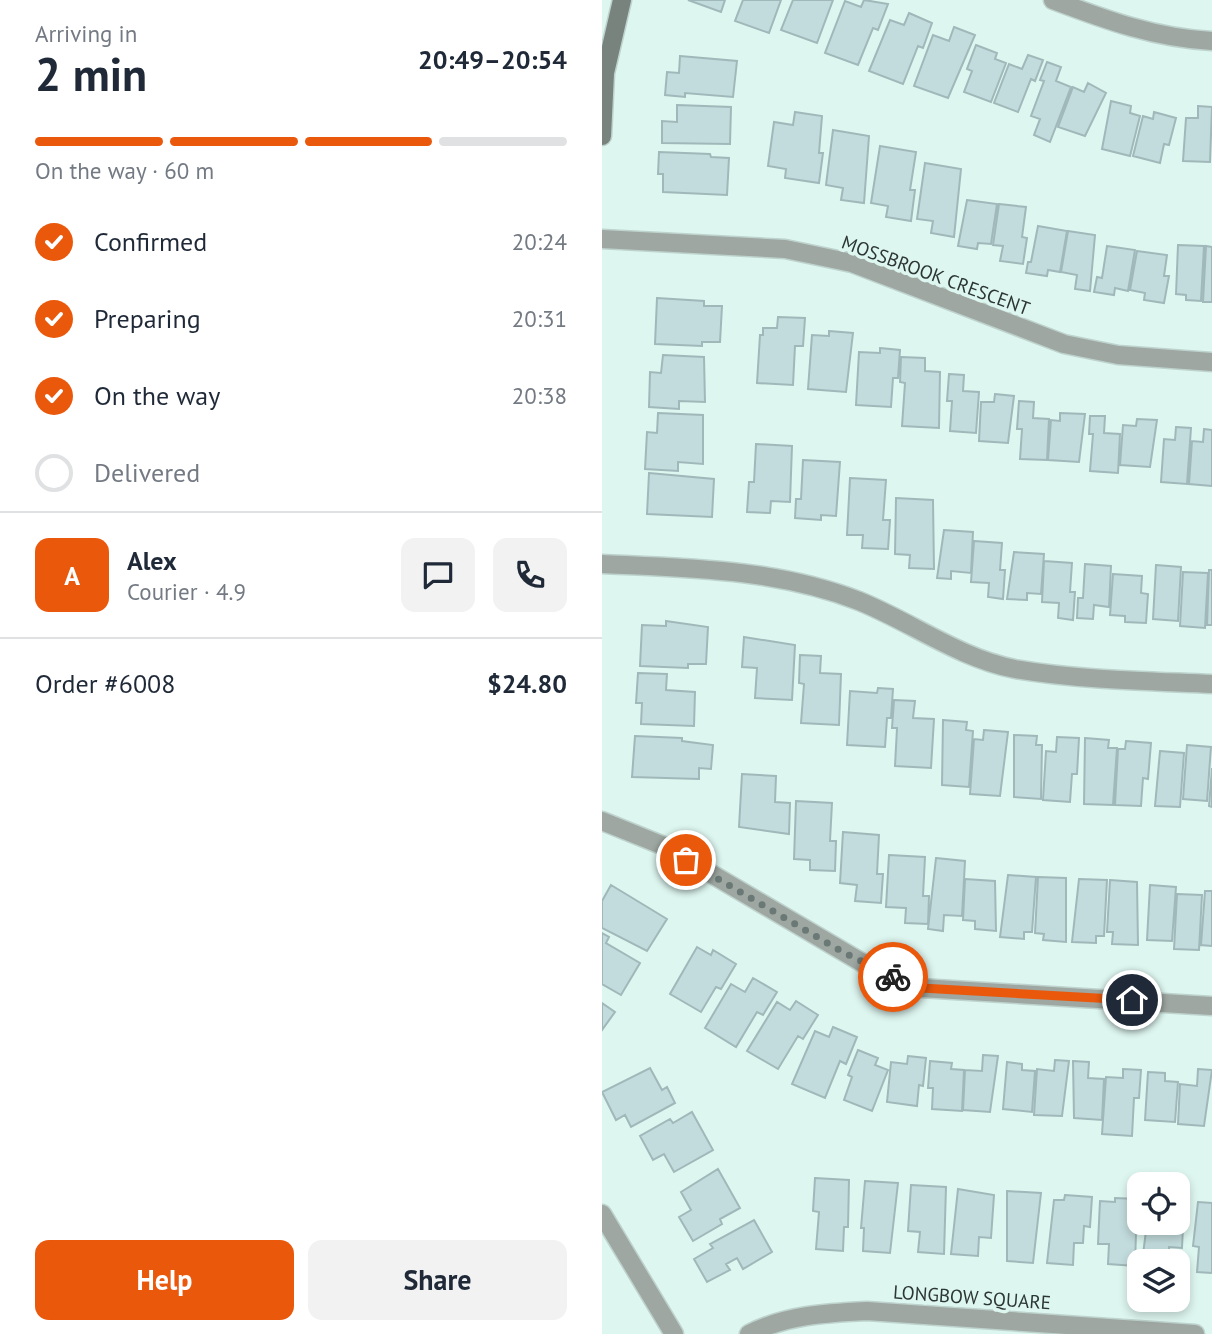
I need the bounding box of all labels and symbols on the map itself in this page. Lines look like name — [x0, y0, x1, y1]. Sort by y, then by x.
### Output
street label: MOSSBROOK CRESCENT — [839, 230, 1034, 320]
pin — [656, 830, 716, 890]
courier — [858, 942, 928, 1012]
pin — [1102, 970, 1162, 1030]
street label: LONGBOW SQUARE — [892, 1280, 1052, 1314]

